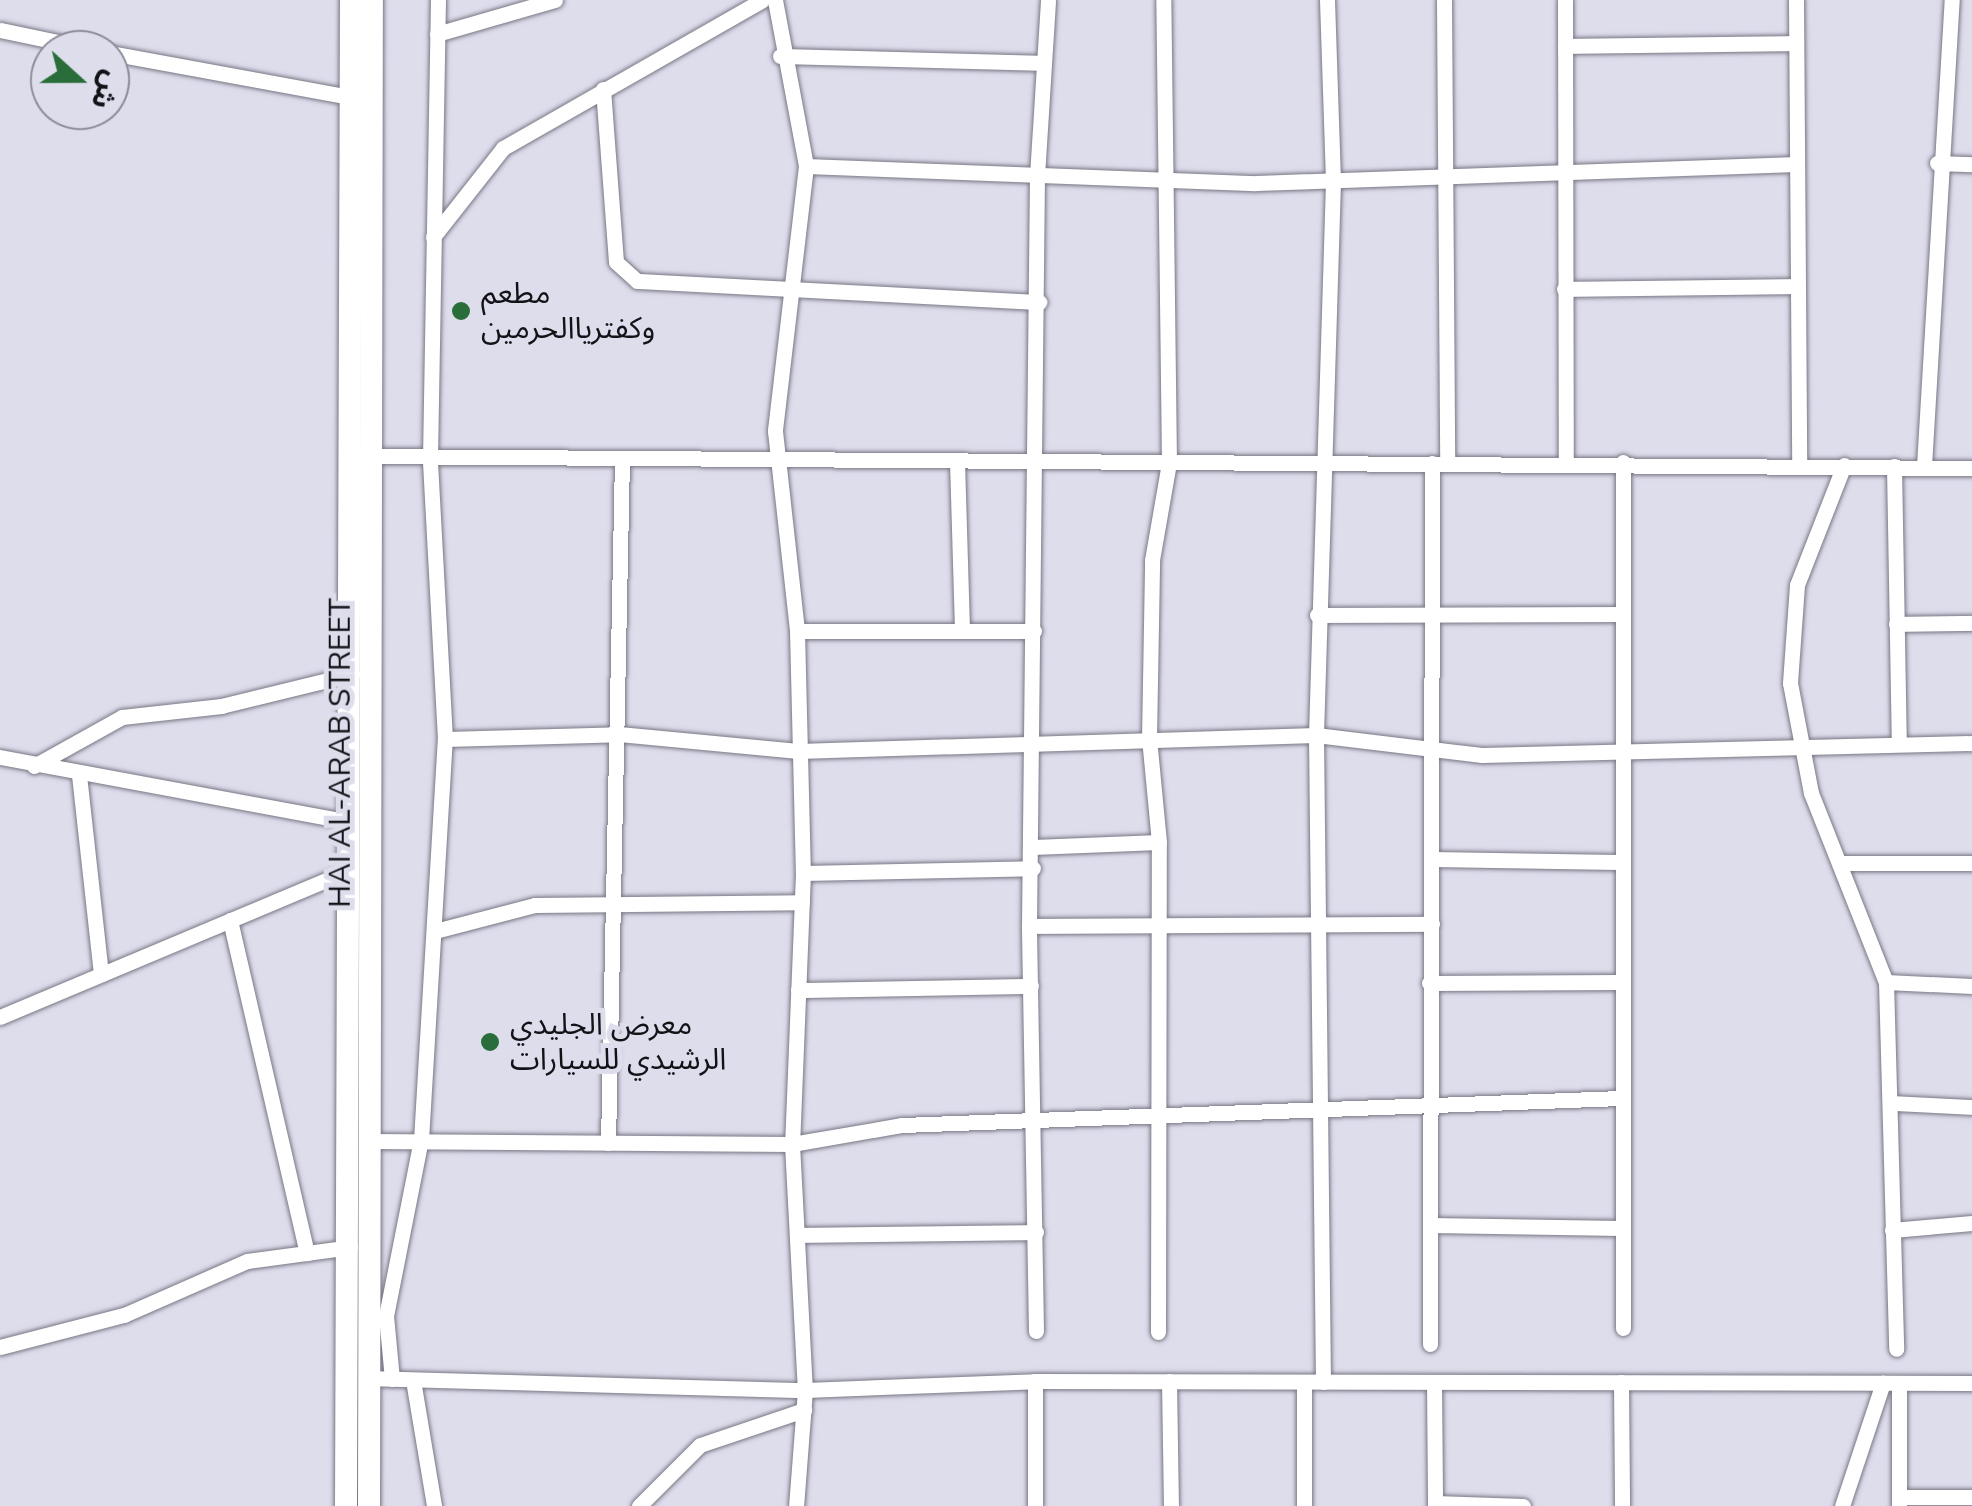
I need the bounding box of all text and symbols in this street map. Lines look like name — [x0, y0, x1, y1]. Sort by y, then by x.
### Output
north arrow — [30, 30, 130, 130]
text: ش — [82, 65, 131, 115]
place label: مطعم وكفترياالحرمين — [481, 276, 655, 346]
marker: مطعم وكفترياالحرمين — [450, 300, 472, 322]
street label: HAI AL-ARAB STREET — [323, 598, 359, 908]
place label: معرض الجليدي الرشيدي للسيارات — [510, 1007, 727, 1078]
marker: معرض الجليدي الرشيدي للسيارات — [479, 1031, 501, 1053]

